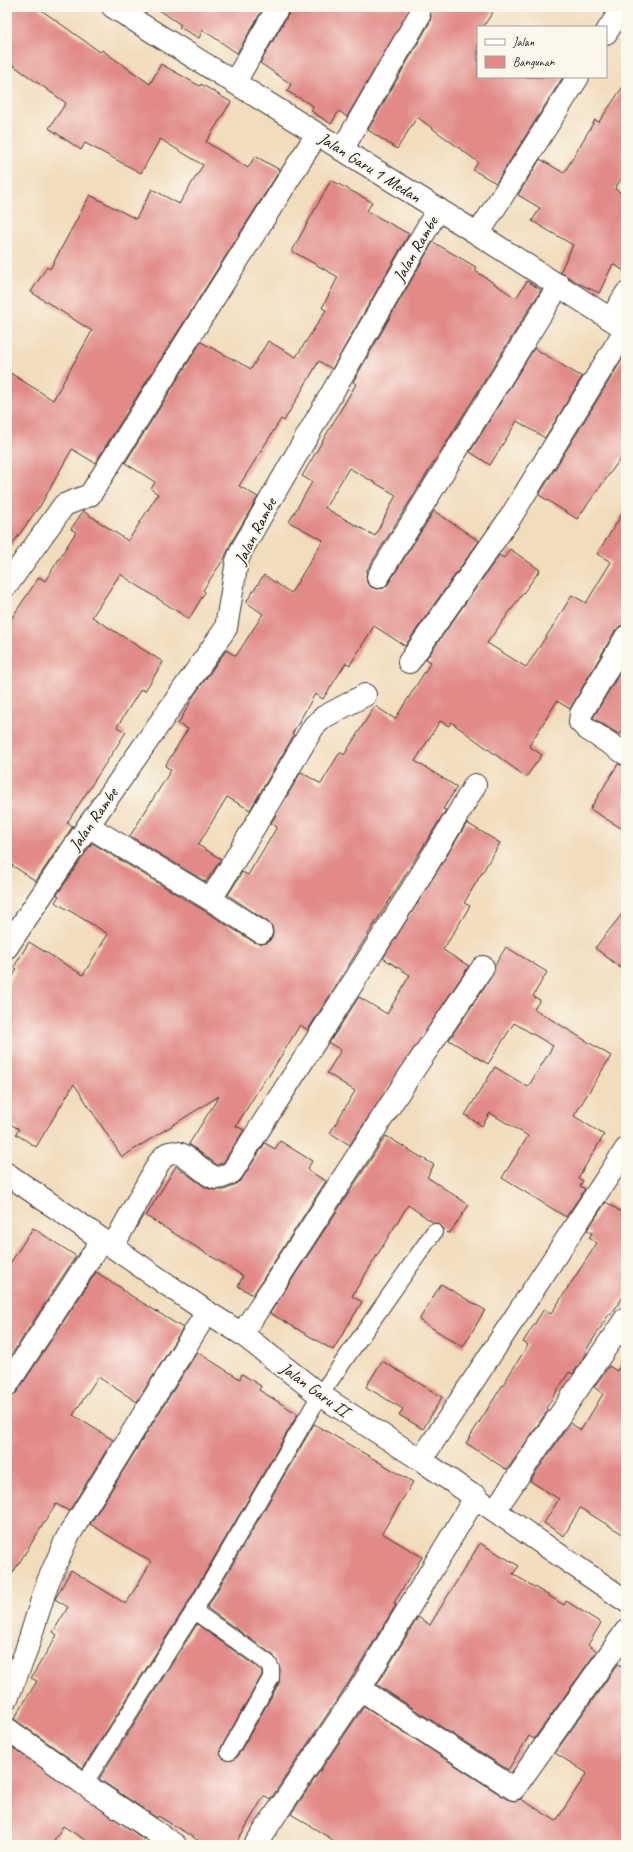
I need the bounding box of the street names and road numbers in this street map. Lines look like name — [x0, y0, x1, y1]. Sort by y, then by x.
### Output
street label: Jalan Garu 1 Medan — [314, 127, 425, 207]
street label: Jalan Rambe — [388, 212, 443, 286]
street label: Jalan Rambe — [229, 493, 282, 569]
street label: Jalan Rambe — [64, 783, 123, 856]
street label: Jalan Garu II — [275, 1357, 357, 1424]

